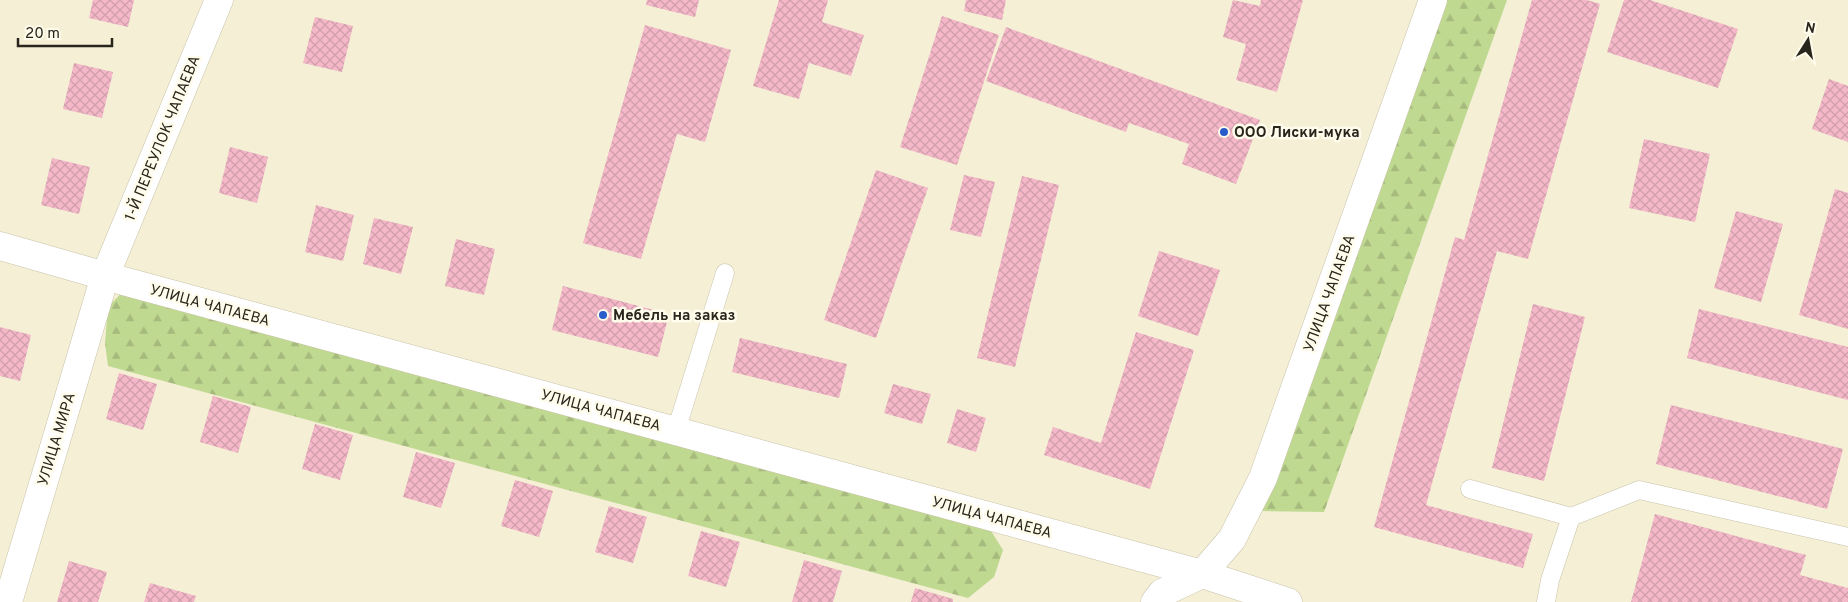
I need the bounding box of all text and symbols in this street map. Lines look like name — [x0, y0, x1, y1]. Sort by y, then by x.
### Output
scale bar — [18, 15, 111, 47]
north arrow — [1783, 15, 1833, 65]
text: N — [1804, 19, 1817, 38]
text: 20 m — [25, 25, 60, 44]
street label: 1-Й ПЕРЕУЛОК ЧАПАЕВА — [120, 52, 205, 224]
place label: ООО Лиски-мука — [1234, 124, 1360, 143]
marker: ООО Лиски-мука — [1218, 126, 1230, 138]
street label: УЛИЦА ЧАПАЕВА — [1300, 232, 1360, 355]
street label: УЛИЦА ЧАПАЕВА — [148, 281, 272, 332]
place label: Мебель на заказ — [613, 307, 736, 326]
marker: Мебель на заказ — [597, 309, 609, 321]
street label: УЛИЦА ЧАПАЕВА — [539, 386, 663, 437]
street label: УЛИЦА МИРА — [34, 390, 81, 488]
street label: УЛИЦА ЧАПАЕВА — [930, 493, 1054, 544]

